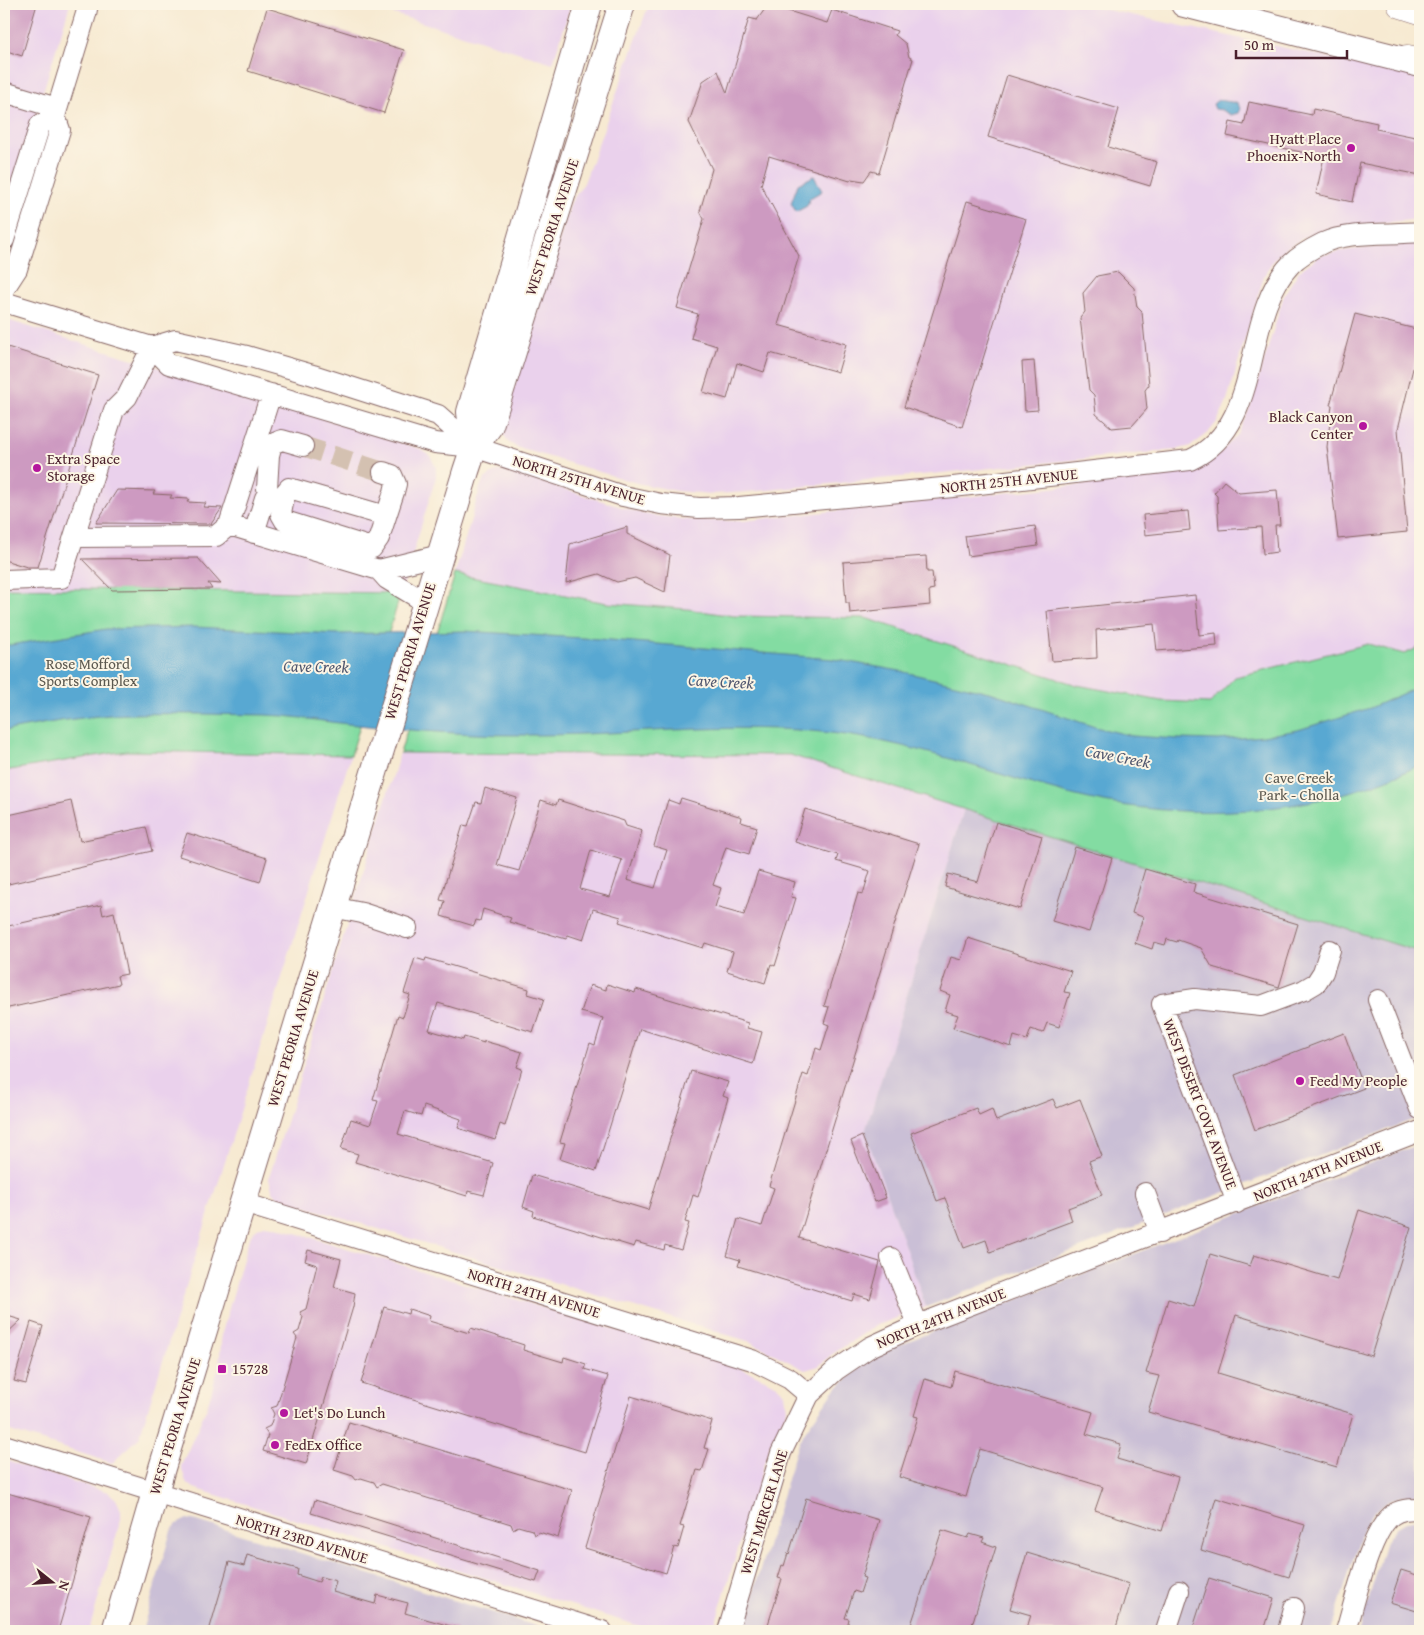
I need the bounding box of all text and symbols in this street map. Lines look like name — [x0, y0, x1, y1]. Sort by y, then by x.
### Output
scale bar — [1236, 28, 1348, 60]
text: 50 m — [1244, 34, 1275, 55]
place label: Hyatt Place Phoenix-North — [1247, 128, 1342, 166]
marker: Hyatt Place Phoenix-North — [1345, 142, 1357, 154]
street label: WEST PEORIA AVENUE — [520, 155, 584, 298]
place label: Black Canyon Center — [1269, 406, 1354, 444]
marker: Black Canyon Center — [1357, 420, 1369, 432]
place label: Extra Space Storage — [47, 448, 120, 486]
street label: NORTH 25TH AVENUE — [510, 449, 648, 510]
marker: Extra Space Storage — [31, 462, 43, 474]
street label: NORTH 25TH AVENUE — [939, 463, 1079, 498]
street label: WEST PEORIA AVENUE — [379, 579, 440, 722]
park label: Rose Mofford Sports Complex — [39, 653, 138, 691]
water label: Cave Creek — [283, 653, 350, 679]
water label: Cave Creek — [688, 667, 755, 695]
water label: Cave Creek — [1084, 738, 1153, 774]
park label: Cave Creek Park - Cholla — [1259, 767, 1339, 805]
street label: WEST PEORIA AVENUE — [262, 966, 323, 1109]
street label: WEST DESERT COVE AVENUE — [1158, 1015, 1243, 1193]
place label: Feed My People — [1310, 1070, 1407, 1091]
marker: Feed My People — [1294, 1075, 1306, 1087]
street label: NORTH 24TH AVENUE — [1250, 1135, 1386, 1206]
street label: NORTH 24TH AVENUE — [465, 1262, 603, 1323]
street label: NORTH 24TH AVENUE — [873, 1282, 1009, 1353]
street label: WEST PEORIA AVENUE — [144, 1354, 205, 1497]
place label: 15728 — [232, 1358, 268, 1379]
marker: 15728 — [216, 1363, 228, 1375]
place label: Let's Do Lunch — [294, 1402, 386, 1423]
marker: Let's Do Lunch — [278, 1407, 290, 1419]
place label: FedEx Office — [285, 1434, 362, 1455]
marker: FedEx Office — [269, 1439, 281, 1451]
street label: WEST MERCER LANE — [735, 1447, 793, 1577]
street label: NORTH 23RD AVENUE — [234, 1508, 371, 1569]
north arrow — [28, 1558, 78, 1608]
text: N — [53, 1578, 75, 1594]

